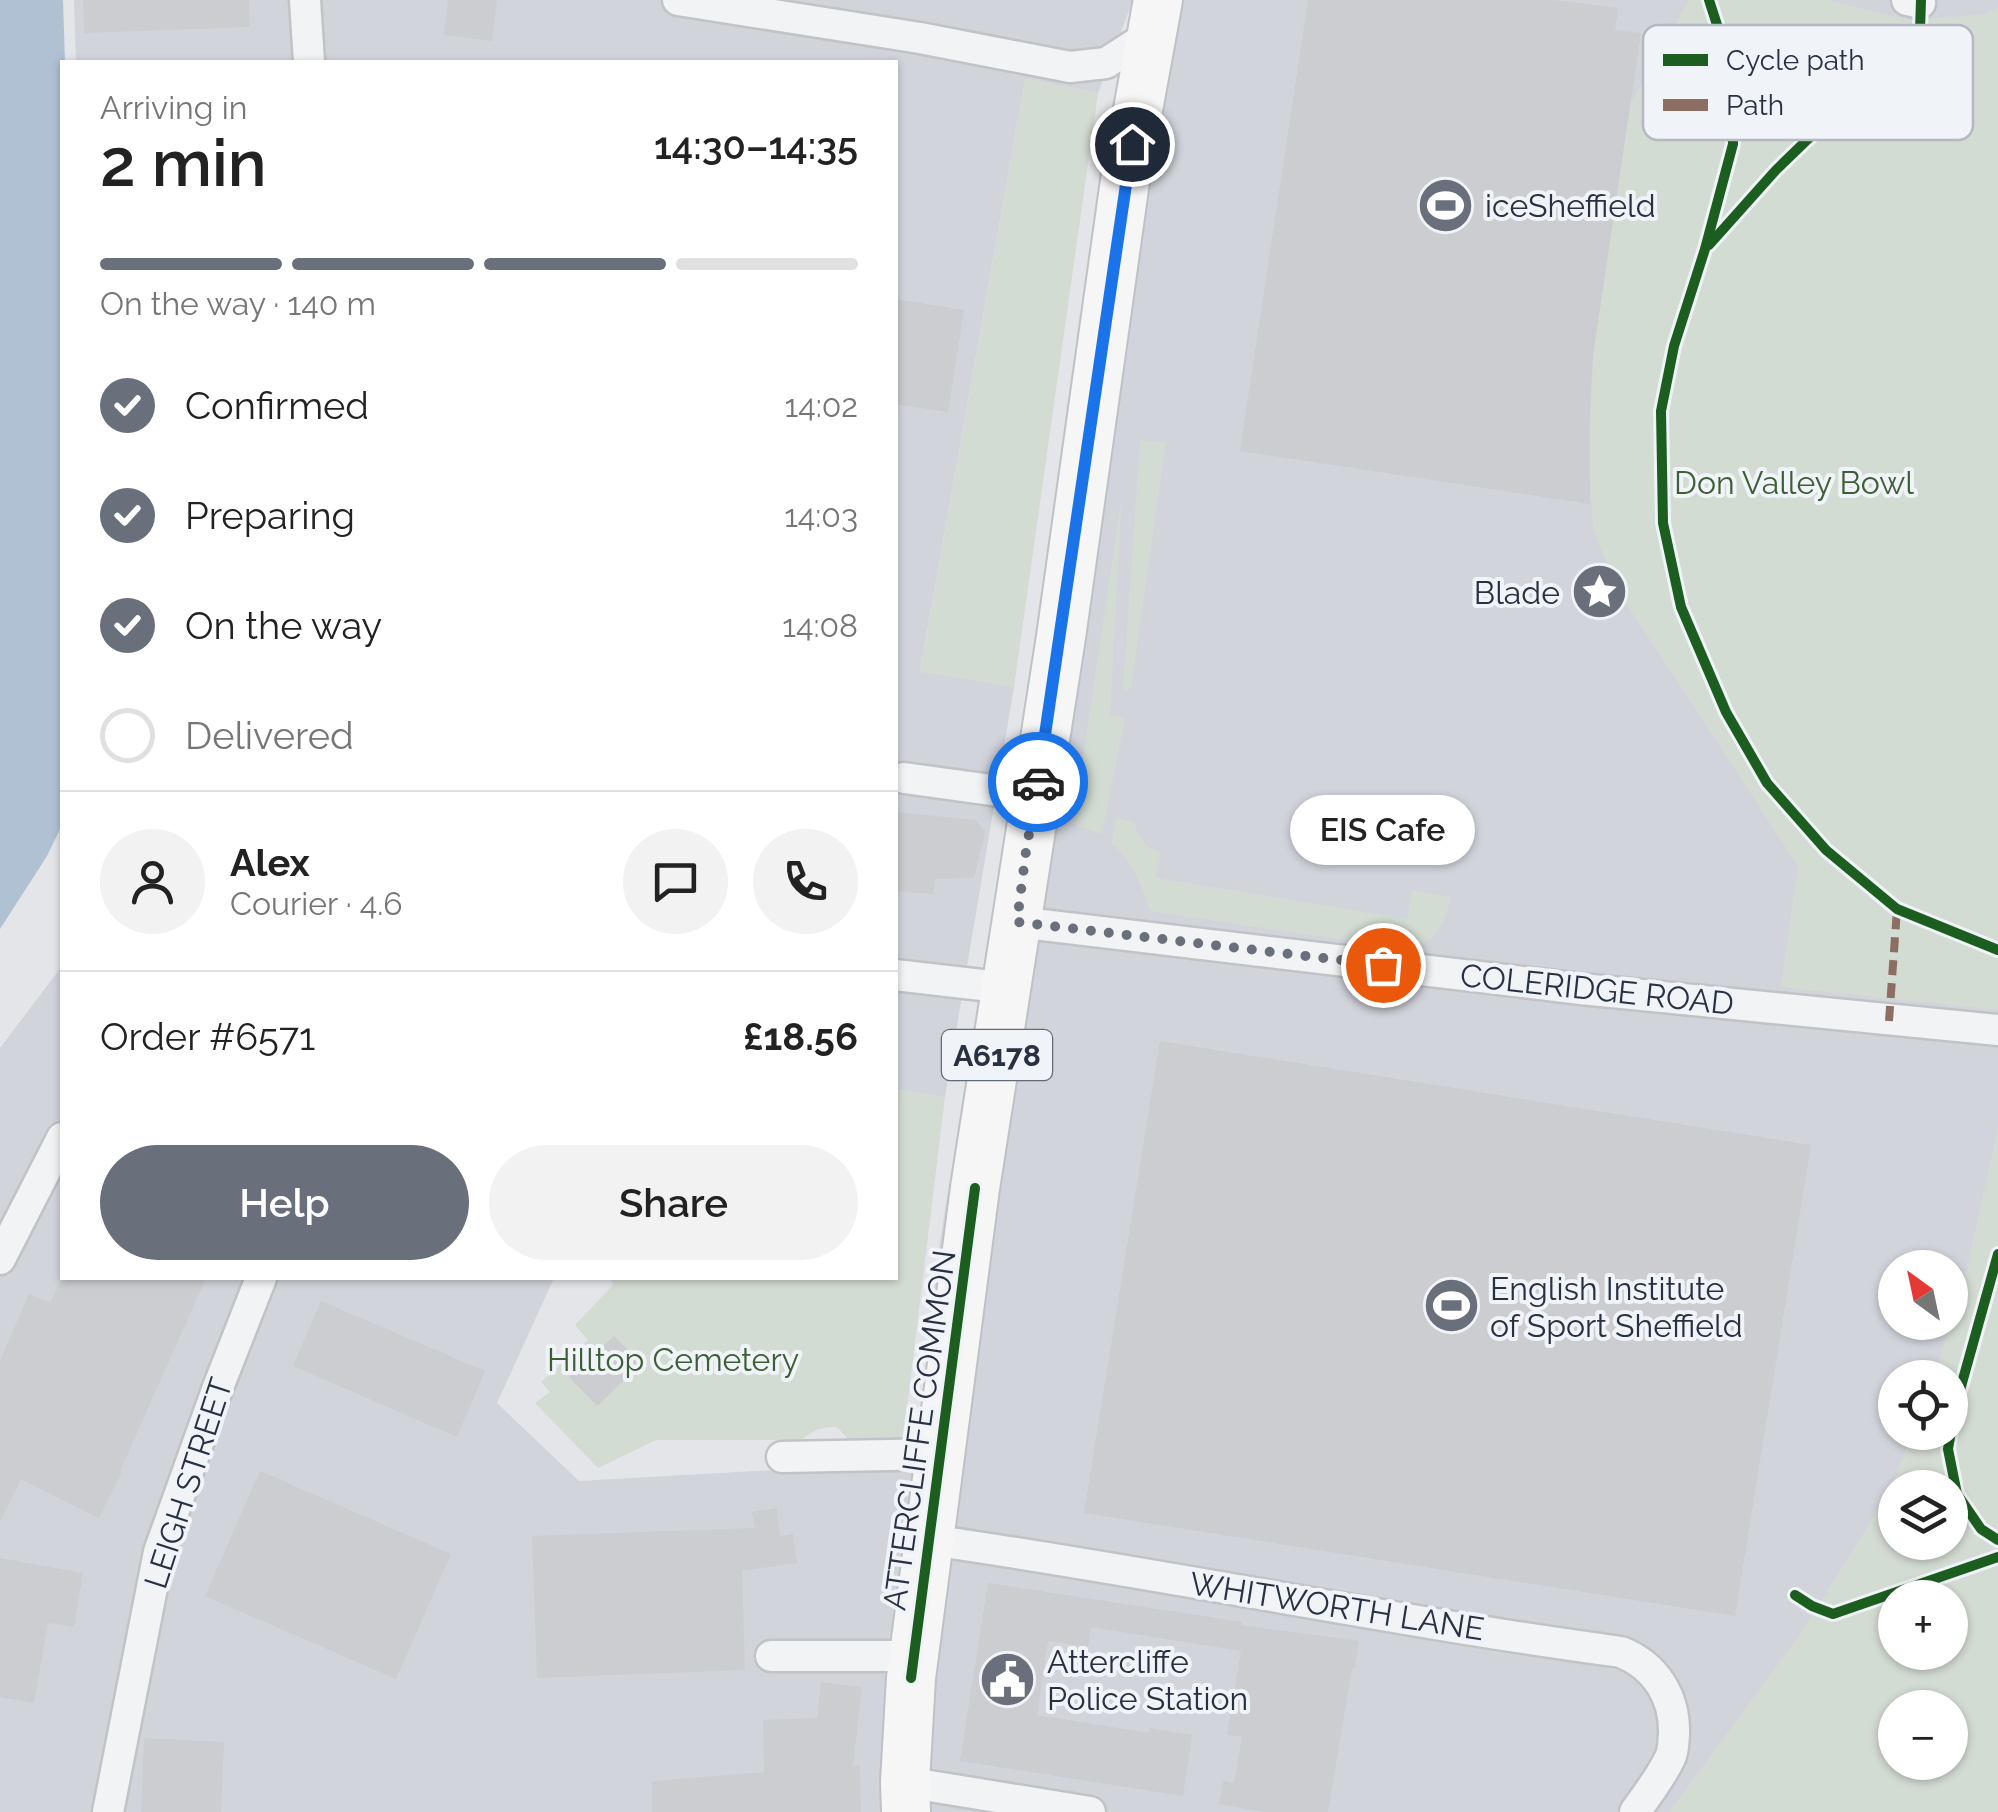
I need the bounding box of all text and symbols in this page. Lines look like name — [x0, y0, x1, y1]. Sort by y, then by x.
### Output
legend — [1643, 25, 1973, 140]
text: Cycle path — [1726, 44, 1865, 77]
text: Arriving in — [100, 89, 247, 126]
text: Path — [1726, 89, 1784, 122]
pin — [1090, 102, 1175, 187]
icon: home — [1105, 117, 1160, 172]
text: 14:30–14:35 — [654, 123, 858, 168]
text: 2 min — [100, 125, 267, 201]
sports icon: iceSheffield — [1416, 175, 1476, 235]
place label: iceSheffield — [1485, 187, 1656, 224]
text: On the way · 140 m — [100, 285, 376, 322]
icon: check — [100, 378, 155, 433]
text: Confirmed — [185, 383, 369, 428]
text: 14:02 — [785, 387, 858, 424]
park label: Don Valley Bowl — [1674, 464, 1914, 501]
icon: check — [100, 488, 155, 543]
text: Preparing — [185, 493, 355, 538]
text: 14:03 — [784, 497, 858, 534]
place icon: Blade — [1569, 562, 1629, 622]
place label: Blade — [1474, 574, 1560, 611]
icon: check — [100, 598, 155, 653]
text: On the way — [185, 603, 382, 648]
text: 14:08 — [782, 607, 858, 644]
text: Delivered — [185, 713, 354, 758]
courier — [988, 732, 1088, 832]
icon: car — [1011, 755, 1066, 810]
callout: EIS Cafe — [1290, 795, 1476, 865]
text: EIS Cafe — [1320, 811, 1445, 848]
button: person — [100, 829, 205, 934]
button: chat — [623, 829, 728, 934]
button: phone — [753, 829, 858, 934]
text: Alex — [230, 840, 310, 885]
text: Courier · 4.6 — [230, 885, 403, 922]
pin — [1341, 923, 1426, 1008]
icon: bag — [1356, 938, 1411, 993]
street label: COLERIDGE ROAD — [1458, 956, 1736, 1022]
text: Order #6571 — [100, 1014, 315, 1059]
text: £18.56 — [743, 1014, 858, 1059]
road number: A6178 — [942, 1030, 1052, 1080]
button: Help — [100, 1145, 469, 1260]
button: Share — [489, 1145, 858, 1260]
street label: ATTERCLIFFE COMMON — [875, 1248, 963, 1612]
north arrow — [1878, 1250, 1968, 1340]
map controls — [1878, 1250, 1968, 1780]
place label: English Institute of Sport Sheffield — [1490, 1270, 1743, 1344]
sports icon: English Institute of Sport Sheffield — [1421, 1276, 1481, 1336]
park label: Hilltop Cemetery — [547, 1341, 799, 1378]
button: locate — [1878, 1360, 1968, 1450]
street label: LEIGH STREET — [137, 1373, 239, 1593]
button: layers — [1878, 1470, 1968, 1560]
street label: WHITWORTH LANE — [1187, 1564, 1487, 1648]
button: + — [1878, 1580, 1968, 1670]
place label: Attercliffe Police Station — [1047, 1643, 1248, 1717]
public building icon: Attercliffe Police Station — [978, 1649, 1038, 1709]
button: − — [1878, 1690, 1968, 1780]

